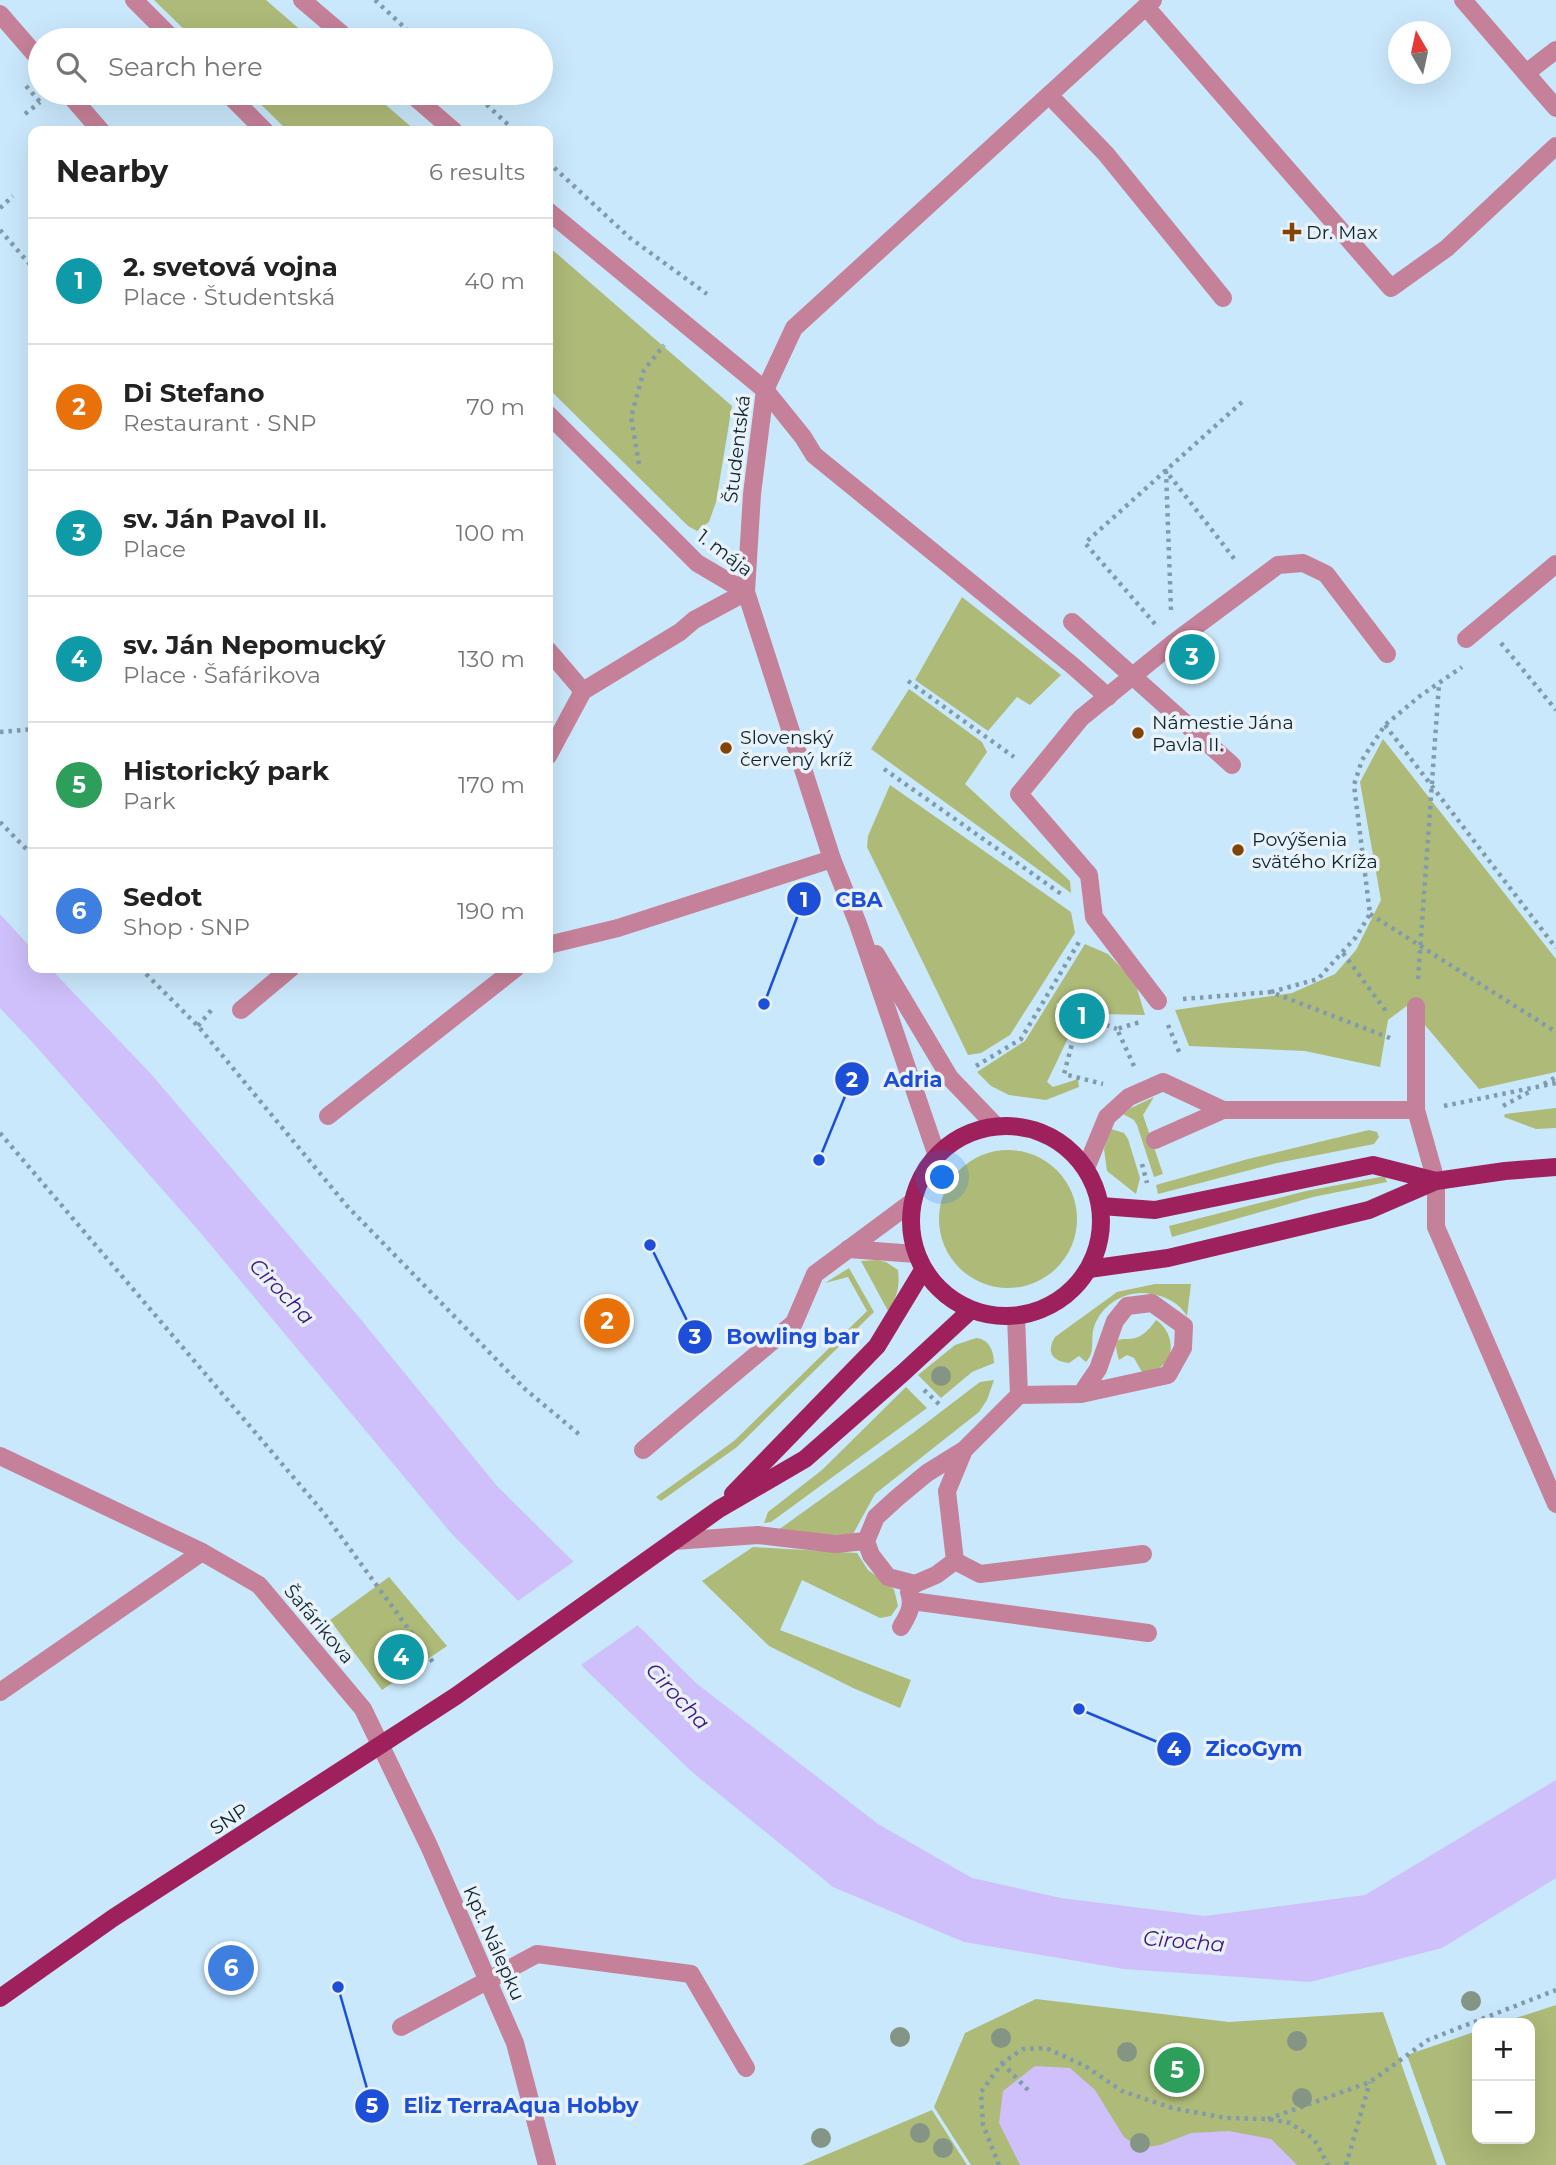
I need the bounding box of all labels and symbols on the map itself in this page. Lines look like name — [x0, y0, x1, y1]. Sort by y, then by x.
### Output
north arrow — [1388, 21, 1451, 84]
place label: Dr. Max — [1306, 221, 1378, 244]
marker: Dr. Max — [1284, 224, 1300, 240]
street label: Študentská — [719, 394, 755, 504]
street label: 1. mája — [693, 525, 757, 581]
pin: 3 — [1169, 631, 1215, 683]
place label: Námestie Jána Pavla II. — [1152, 711, 1294, 756]
marker: Námestie Jána Pavla II. — [1130, 725, 1146, 741]
place label: Slovenský červený kríž — [740, 726, 853, 771]
marker: Slovenský červený kríž — [718, 740, 734, 756]
place label: Povýšenia svätého Kríža — [1252, 828, 1378, 873]
marker: Povýšenia svätého Kríža — [1230, 842, 1246, 858]
callout: CBA — [786, 878, 896, 920]
text: 1 — [800, 887, 808, 912]
text: CBA — [835, 887, 884, 912]
pin: 1 — [1059, 990, 1105, 1042]
callout: Adria — [835, 1058, 957, 1100]
text: 2 — [846, 1067, 858, 1092]
text: Adria — [883, 1067, 942, 1092]
your location — [925, 1160, 959, 1194]
water label: Cirocha — [244, 1253, 320, 1329]
pin: 2 — [584, 1295, 630, 1347]
callout: Bowling bar — [677, 1316, 874, 1358]
text: 3 — [688, 1324, 701, 1349]
text: Bowling bar — [726, 1324, 860, 1349]
street label: Šafárikova — [279, 1580, 359, 1668]
pin: 4 — [378, 1631, 424, 1683]
water label: Cirocha — [641, 1657, 715, 1735]
callout: ZicoGym — [1157, 1728, 1317, 1770]
text: 4 — [1167, 1736, 1182, 1761]
text: ZicoGym — [1205, 1736, 1303, 1761]
street label: SNP — [206, 1798, 252, 1840]
street label: Kpt. Nálepku — [458, 1882, 530, 2004]
water label: Cirocha — [1142, 1925, 1226, 1957]
pin: 6 — [208, 1942, 254, 1994]
pin: 5 — [1154, 2044, 1200, 2096]
callout: Eliz TerraAqua Hobby — [355, 2085, 653, 2127]
text: 5 — [366, 2093, 378, 2118]
text: Eliz TerraAqua Hobby — [403, 2093, 639, 2118]

